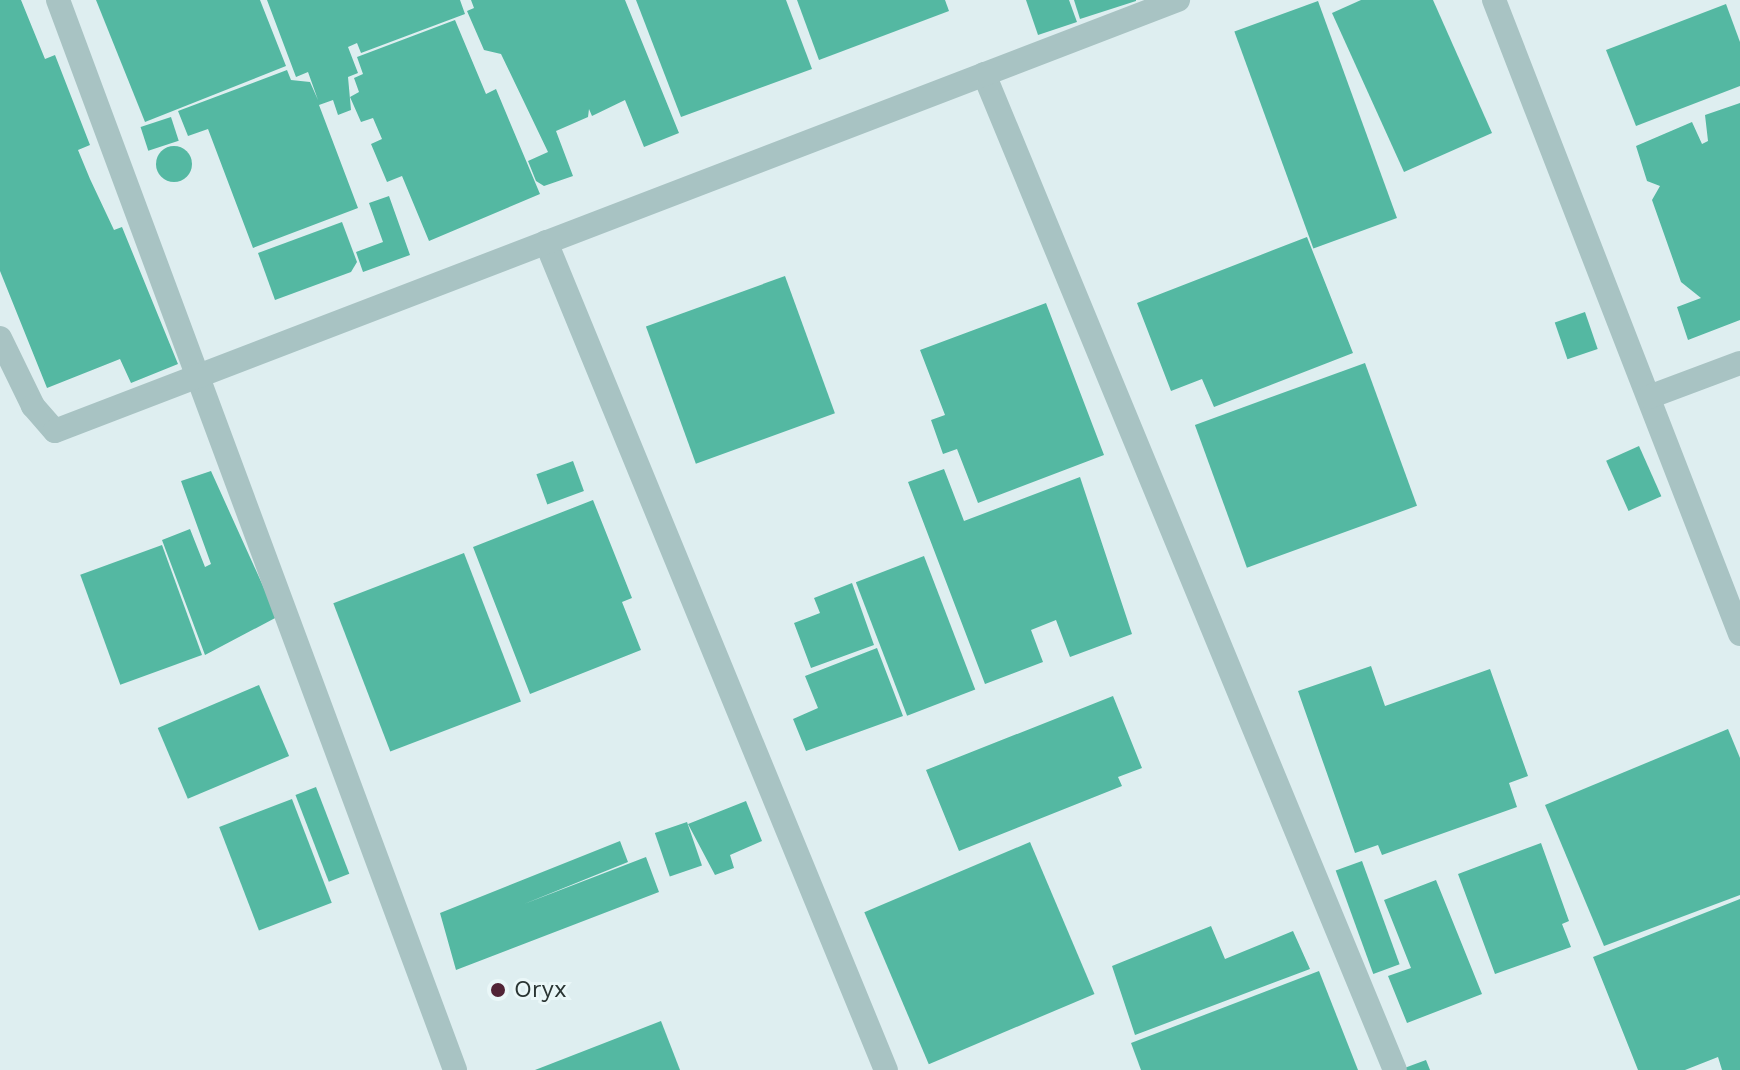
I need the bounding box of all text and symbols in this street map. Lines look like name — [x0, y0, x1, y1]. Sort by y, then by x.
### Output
place label: Oryx — [514, 976, 567, 1004]
marker: Oryx — [489, 981, 507, 999]

